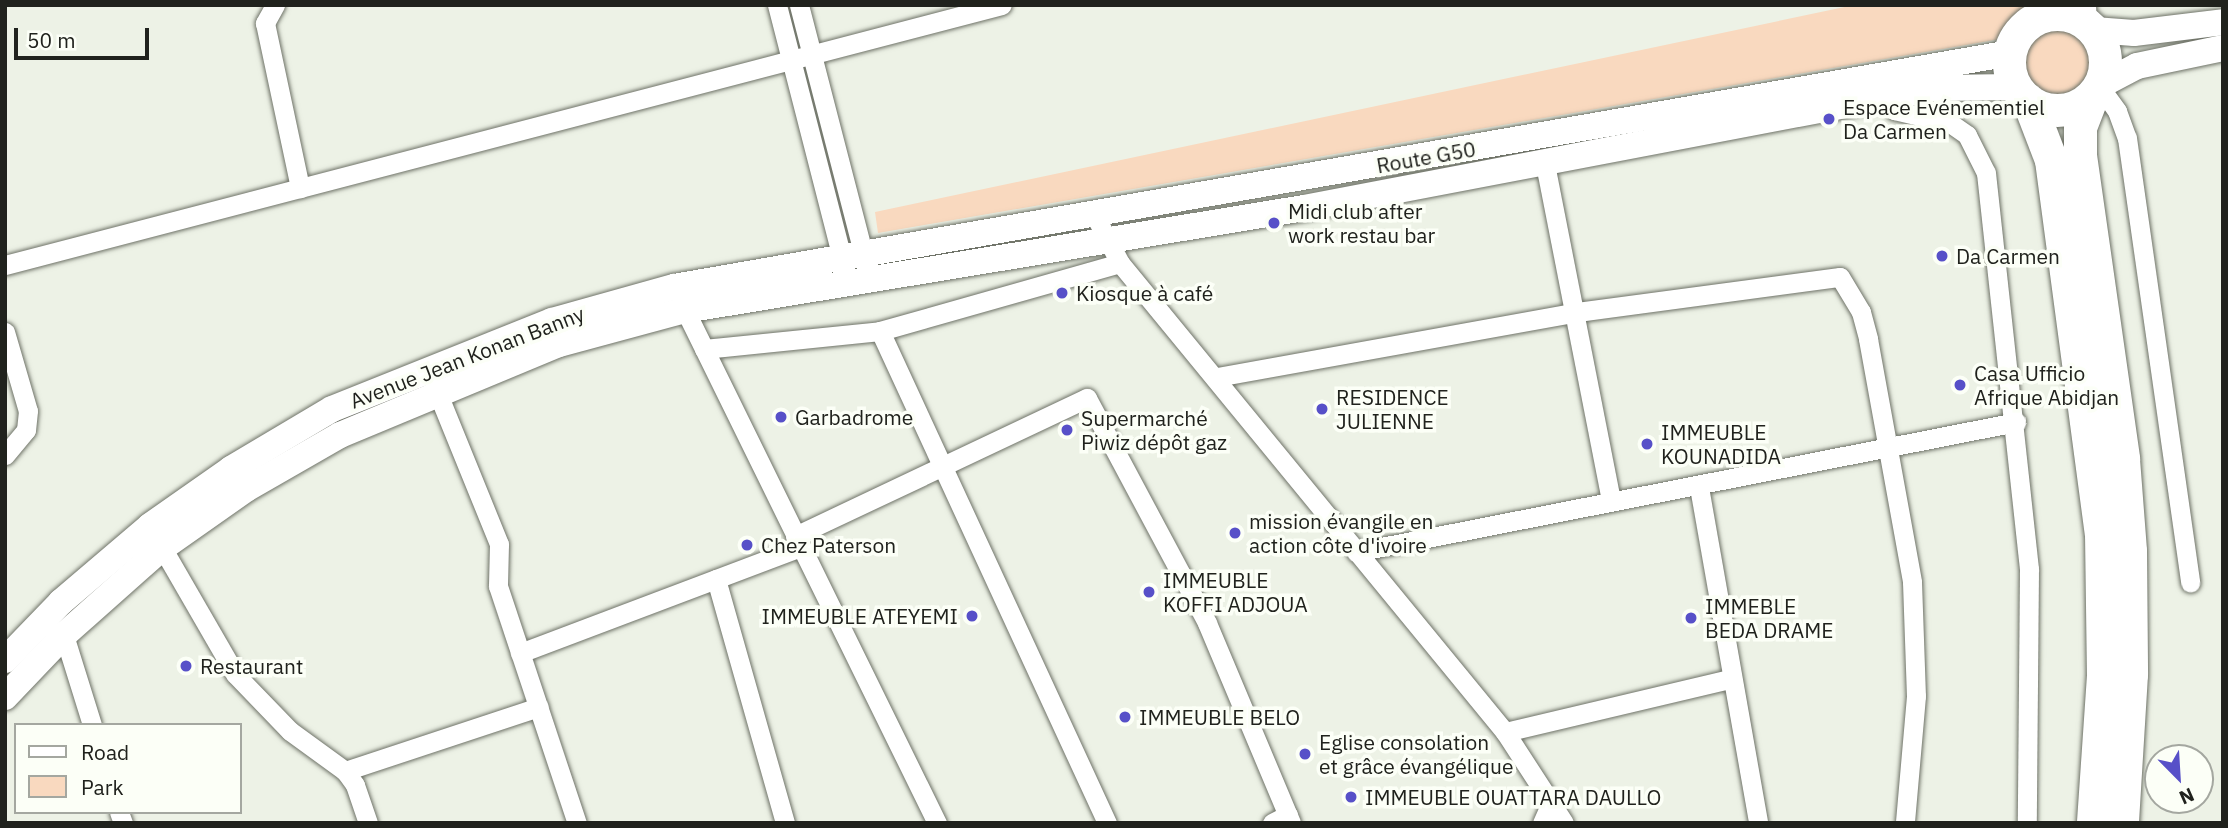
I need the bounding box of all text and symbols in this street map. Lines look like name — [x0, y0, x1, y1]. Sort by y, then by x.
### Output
scale bar — [18, 14, 152, 58]
text: 50 m — [27, 26, 76, 54]
place label: Espace Evénementiel Da Carmen — [1843, 94, 2045, 144]
marker: Espace Evénementiel Da Carmen — [1821, 111, 1837, 127]
street label: Route G50 — [1374, 136, 1478, 178]
place label: Midi club after work restau bar — [1288, 198, 1435, 248]
marker: Midi club after work restau bar — [1266, 215, 1282, 231]
place label: Da Carmen — [1956, 243, 2060, 269]
marker: Da Carmen — [1934, 248, 1950, 264]
place label: Kiosque à café — [1076, 280, 1213, 306]
marker: Kiosque à café — [1054, 285, 1070, 301]
street label: Avenue Jean Konan Banny — [346, 301, 588, 413]
place label: Casa Ufficio Afrique Abidjan — [1974, 360, 2119, 410]
marker: Casa Ufficio Afrique Abidjan — [1952, 377, 1968, 393]
place label: RESIDENCE JULIENNE — [1336, 384, 1449, 434]
marker: RESIDENCE JULIENNE — [1314, 401, 1330, 417]
place label: Garbadrome — [795, 404, 913, 430]
place label: Supermarché Piwiz dépôt gaz — [1081, 405, 1227, 455]
marker: Garbadrome — [773, 409, 789, 425]
place label: IMMEUBLE KOUNADIDA — [1661, 419, 1781, 469]
marker: Supermarché Piwiz dépôt gaz — [1059, 422, 1075, 438]
marker: IMMEUBLE KOUNADIDA — [1639, 436, 1655, 452]
place label: mission évangile en action côte d'ivoire — [1249, 508, 1433, 558]
marker: mission évangile en action côte d'ivoire — [1227, 525, 1243, 541]
place label: Chez Paterson — [761, 532, 896, 558]
marker: Chez Paterson — [739, 537, 755, 553]
place label: IMMEUBLE KOFFI ADJOUA — [1163, 567, 1308, 617]
marker: IMMEUBLE KOFFI ADJOUA — [1141, 584, 1157, 600]
place label: IMMEBLE BEDA DRAME — [1705, 593, 1833, 643]
place label: IMMEUBLE ATEYEMI — [762, 603, 958, 629]
marker: IMMEUBLE ATEYEMI — [964, 608, 980, 624]
marker: IMMEBLE BEDA DRAME — [1683, 610, 1699, 626]
place label: Restaurant — [200, 653, 303, 679]
marker: Restaurant — [178, 658, 194, 674]
place label: IMMEUBLE BELO — [1139, 704, 1300, 730]
marker: IMMEUBLE BELO — [1117, 709, 1133, 725]
legend — [14, 723, 242, 814]
place label: Eglise consolation et grâce évangélique — [1319, 729, 1513, 779]
text: Road — [81, 738, 129, 766]
north arrow — [2144, 744, 2214, 814]
marker: Eglise consolation et grâce évangélique — [1297, 746, 1313, 762]
text: Park — [81, 773, 124, 801]
text: N — [2176, 783, 2198, 810]
place label: IMMEUBLE OUATTARA DAULLO — [1365, 784, 1661, 810]
marker: IMMEUBLE OUATTARA DAULLO — [1343, 789, 1359, 805]

